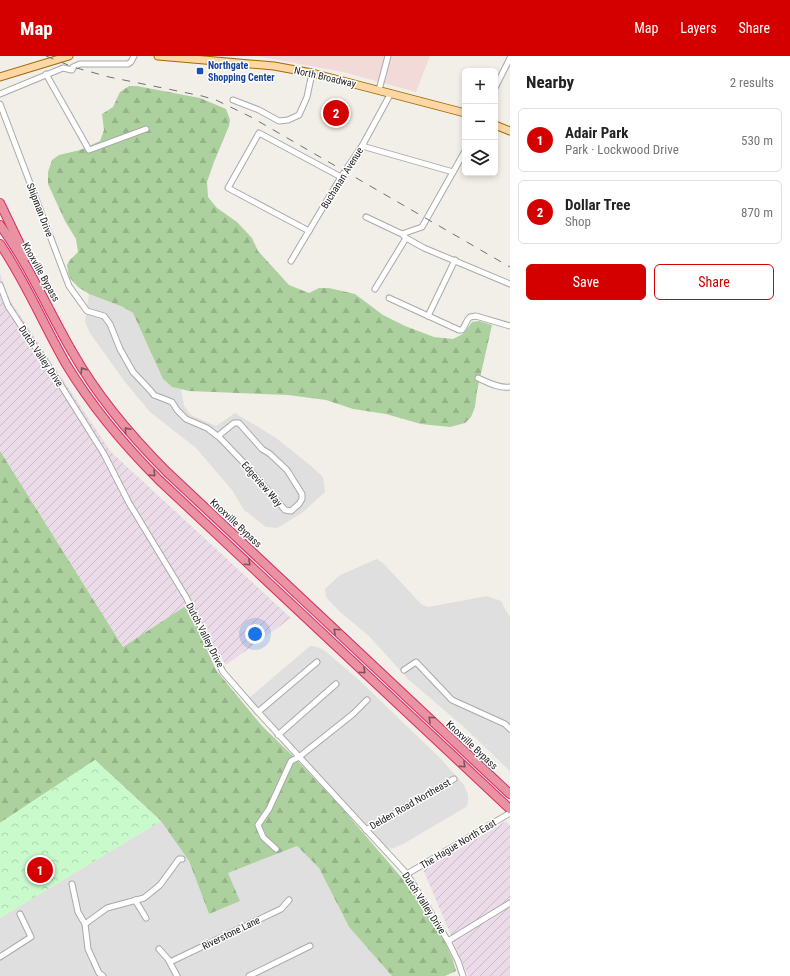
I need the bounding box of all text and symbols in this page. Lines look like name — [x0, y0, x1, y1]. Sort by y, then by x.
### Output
text: Map — [20, 17, 53, 40]
text: Map — [634, 20, 658, 36]
text: Layers — [680, 20, 717, 36]
text: Share — [739, 20, 770, 36]
place label: Northgate Shopping Center — [208, 60, 275, 83]
street label: North Broadway — [293, 65, 357, 89]
marker: Northgate Shopping Center — [195, 66, 205, 76]
map controls — [462, 68, 498, 176]
button: + — [462, 68, 498, 104]
text: Nearby — [526, 72, 574, 92]
text: 2 results — [730, 75, 774, 90]
pin: 2 — [323, 98, 349, 128]
button: − — [462, 104, 498, 140]
text: Adair Park — [565, 124, 628, 142]
text: 1 — [537, 133, 543, 148]
text: 530 m — [741, 133, 773, 148]
button: layers — [462, 140, 498, 176]
text: Park · Lockwood Drive — [565, 142, 679, 157]
street label: Buchanan Avenue — [319, 145, 365, 211]
street label: Shipman Drive — [25, 182, 55, 239]
text: Dollar Tree — [565, 196, 630, 214]
text: 2 — [537, 205, 543, 220]
text: 870 m — [741, 205, 773, 220]
text: Shop — [565, 214, 591, 229]
street label: Knoxville Bypass — [20, 240, 62, 304]
button: Save — [526, 264, 646, 300]
button: Share — [654, 264, 774, 300]
street label: Dutch Valley Drive — [17, 323, 66, 389]
one-way arrow — [80, 367, 88, 374]
one-way arrow — [124, 427, 131, 435]
street label: Edgeview Way — [240, 459, 284, 509]
one-way arrow — [148, 469, 156, 477]
street label: Knoxville Bypass — [208, 496, 264, 550]
one-way arrow — [243, 558, 251, 566]
street label: Dutch Valley Drive — [184, 601, 226, 669]
your location — [245, 624, 265, 644]
one-way arrow — [333, 628, 341, 635]
one-way arrow — [358, 666, 366, 674]
one-way arrow — [428, 717, 435, 724]
street label: Knoxville Bypass — [444, 718, 500, 772]
one-way arrow — [459, 760, 466, 767]
street label: Delden Road Northeast — [368, 776, 452, 832]
street label: The Hague North East — [418, 817, 498, 871]
pin: 1 — [27, 855, 53, 885]
street label: Dutch Valley Drive — [400, 870, 448, 936]
street label: Riverstone Lane — [200, 914, 262, 952]

